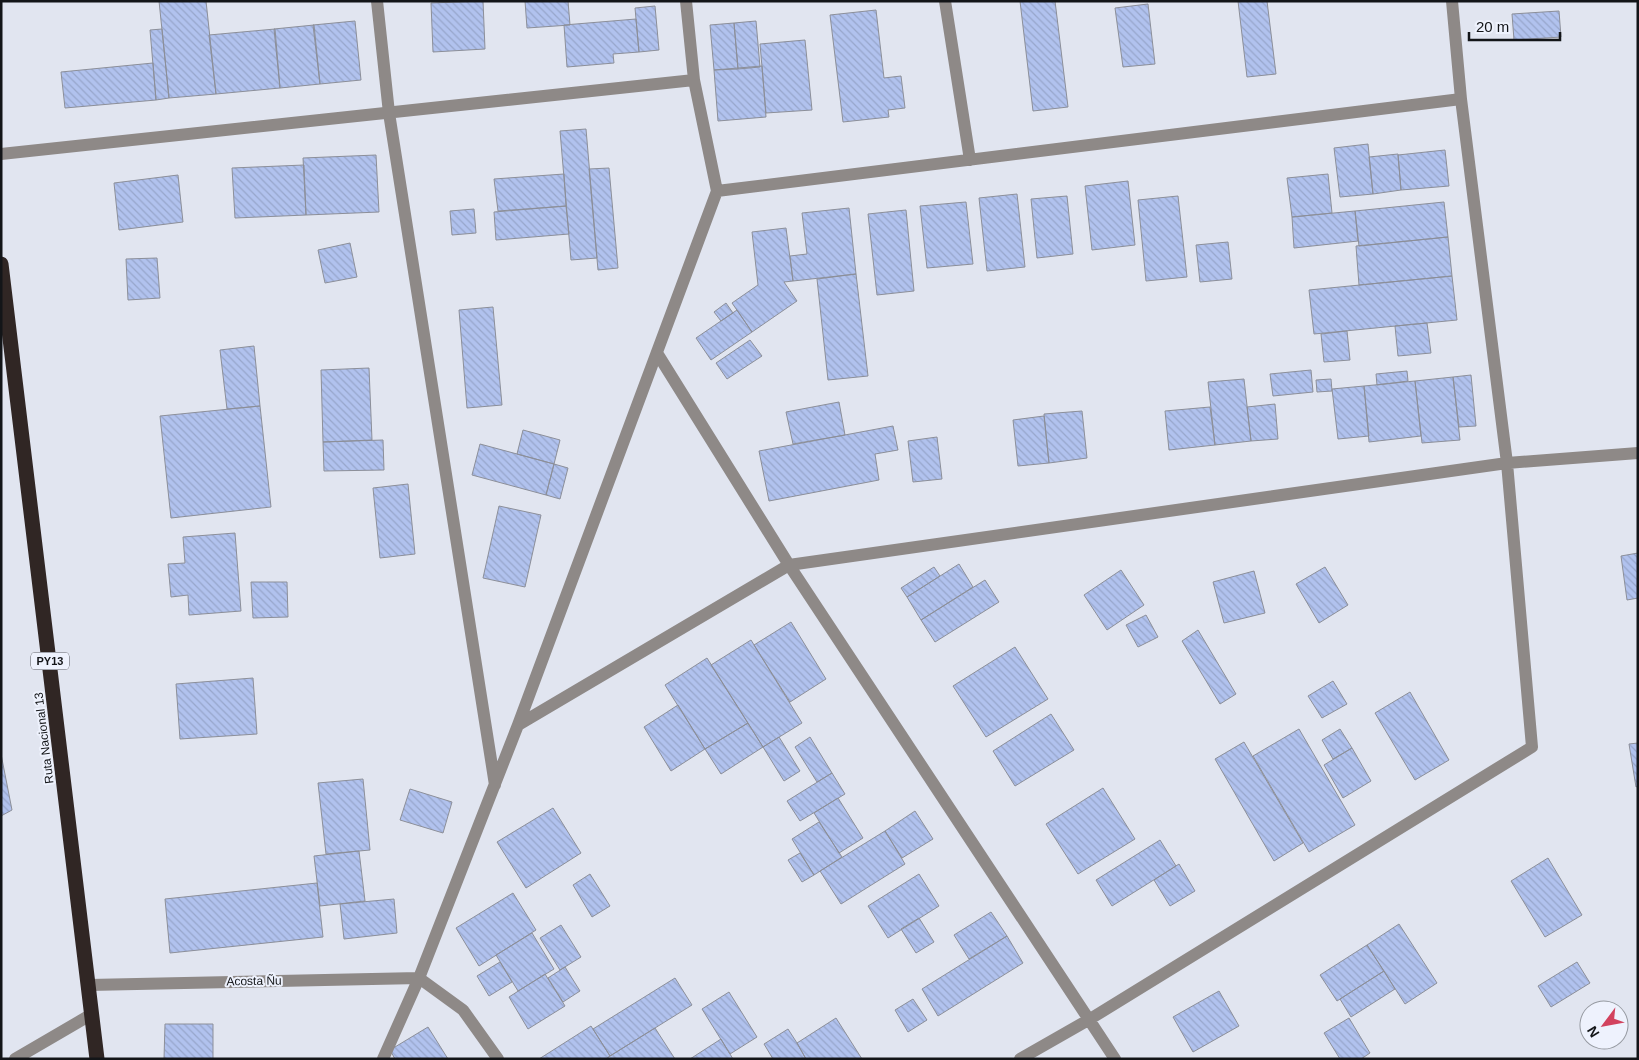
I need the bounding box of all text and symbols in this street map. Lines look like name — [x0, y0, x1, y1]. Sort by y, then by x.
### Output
scale bar — [1469, 10, 1560, 42]
text: 20 m — [1476, 18, 1509, 35]
road number: PY13 — [31, 652, 69, 669]
street label: Ruta Nacional 13 — [31, 691, 57, 785]
street label: Acosta Ñu — [226, 974, 282, 988]
north arrow — [1579, 1000, 1629, 1050]
text: N — [1584, 1023, 1602, 1040]

